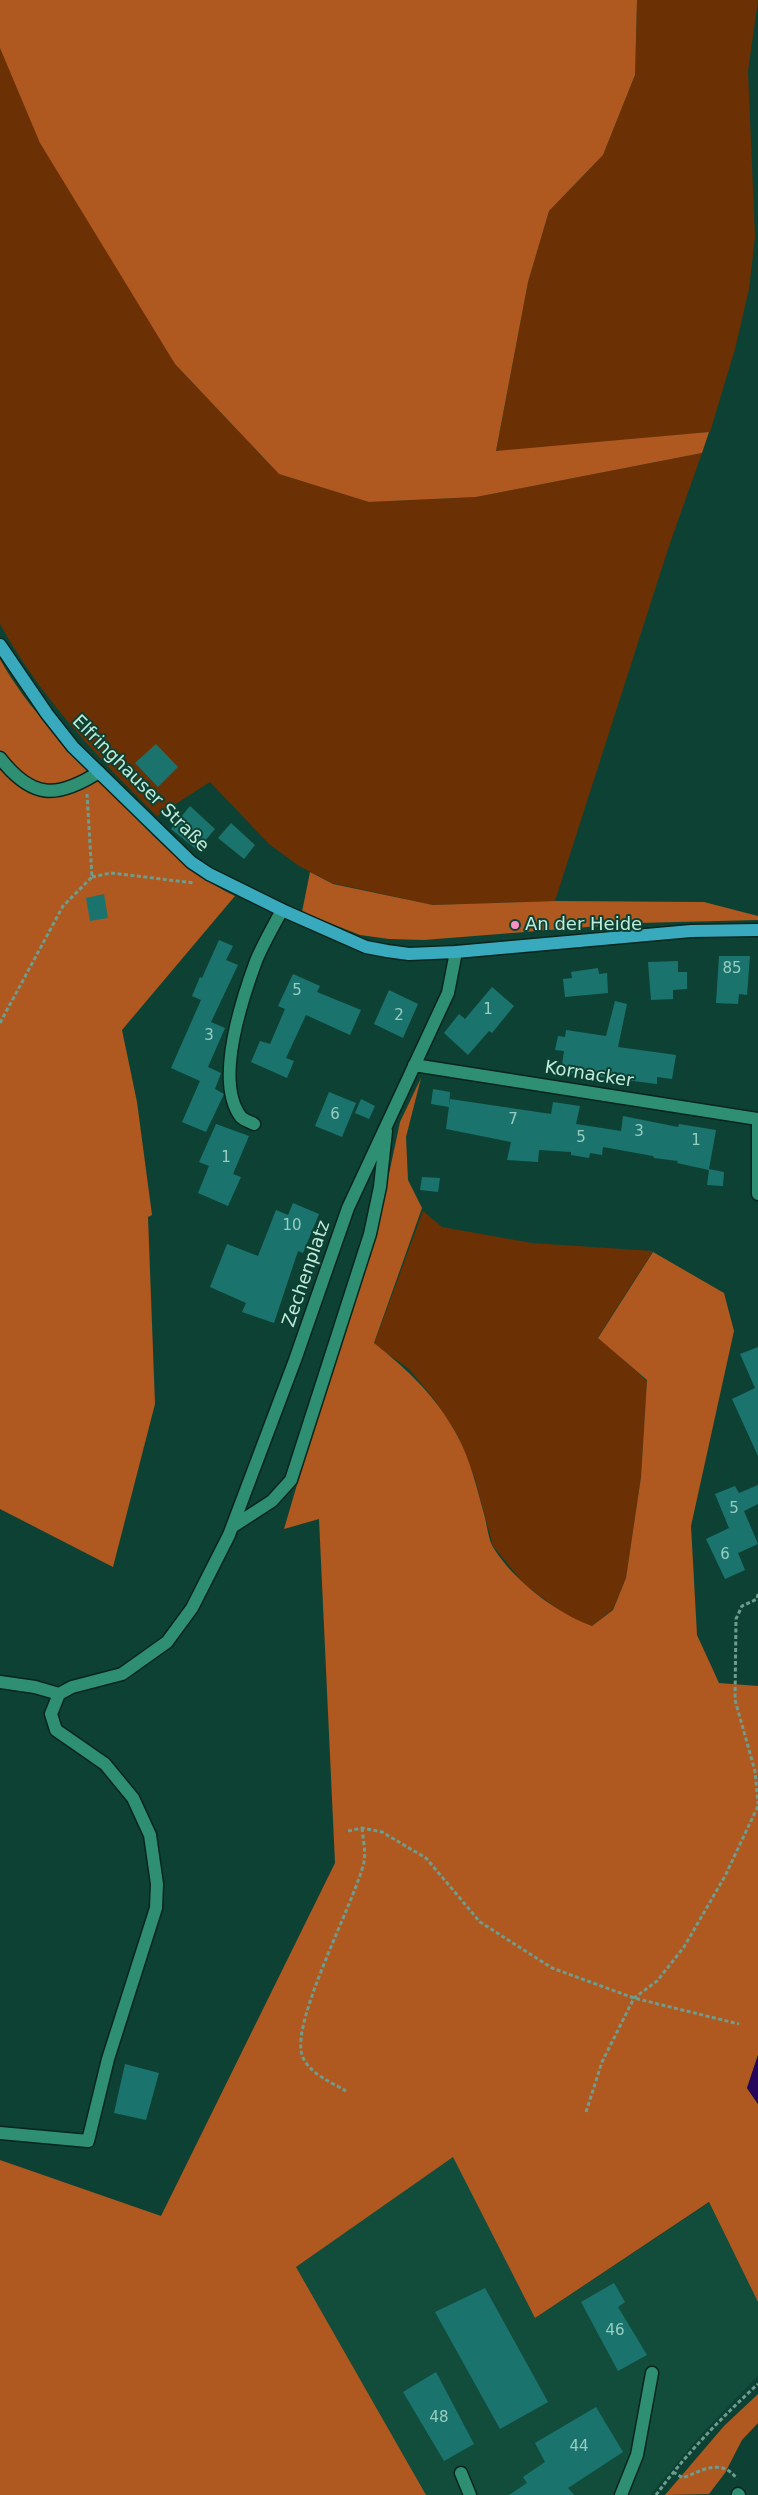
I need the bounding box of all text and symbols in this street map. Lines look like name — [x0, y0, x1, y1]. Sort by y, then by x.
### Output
street label: Elfringhauser Straße — [67, 711, 213, 857]
place label: An der Heide — [525, 914, 642, 936]
marker: An der Heide — [509, 919, 521, 931]
house number: 85 — [722, 960, 742, 978]
house number: 5 — [292, 982, 302, 1000]
house number: 1 — [483, 1001, 493, 1019]
house number: 2 — [394, 1007, 404, 1025]
house number: 3 — [204, 1027, 214, 1045]
street label: Kornacker — [543, 1057, 635, 1093]
house number: 6 — [330, 1106, 340, 1124]
house number: 7 — [508, 1111, 518, 1129]
house number: 3 — [634, 1123, 644, 1141]
house number: 5 — [576, 1129, 586, 1147]
house number: 1 — [691, 1132, 701, 1150]
house number: 1 — [221, 1149, 231, 1167]
house number: 10 — [282, 1217, 302, 1235]
street label: Zechenplatz — [279, 1218, 335, 1330]
house number: 5 — [729, 1500, 739, 1518]
house number: 6 — [720, 1546, 730, 1564]
house number: 46 — [605, 2322, 625, 2340]
house number: 48 — [429, 2409, 449, 2427]
house number: 44 — [569, 2438, 589, 2456]

